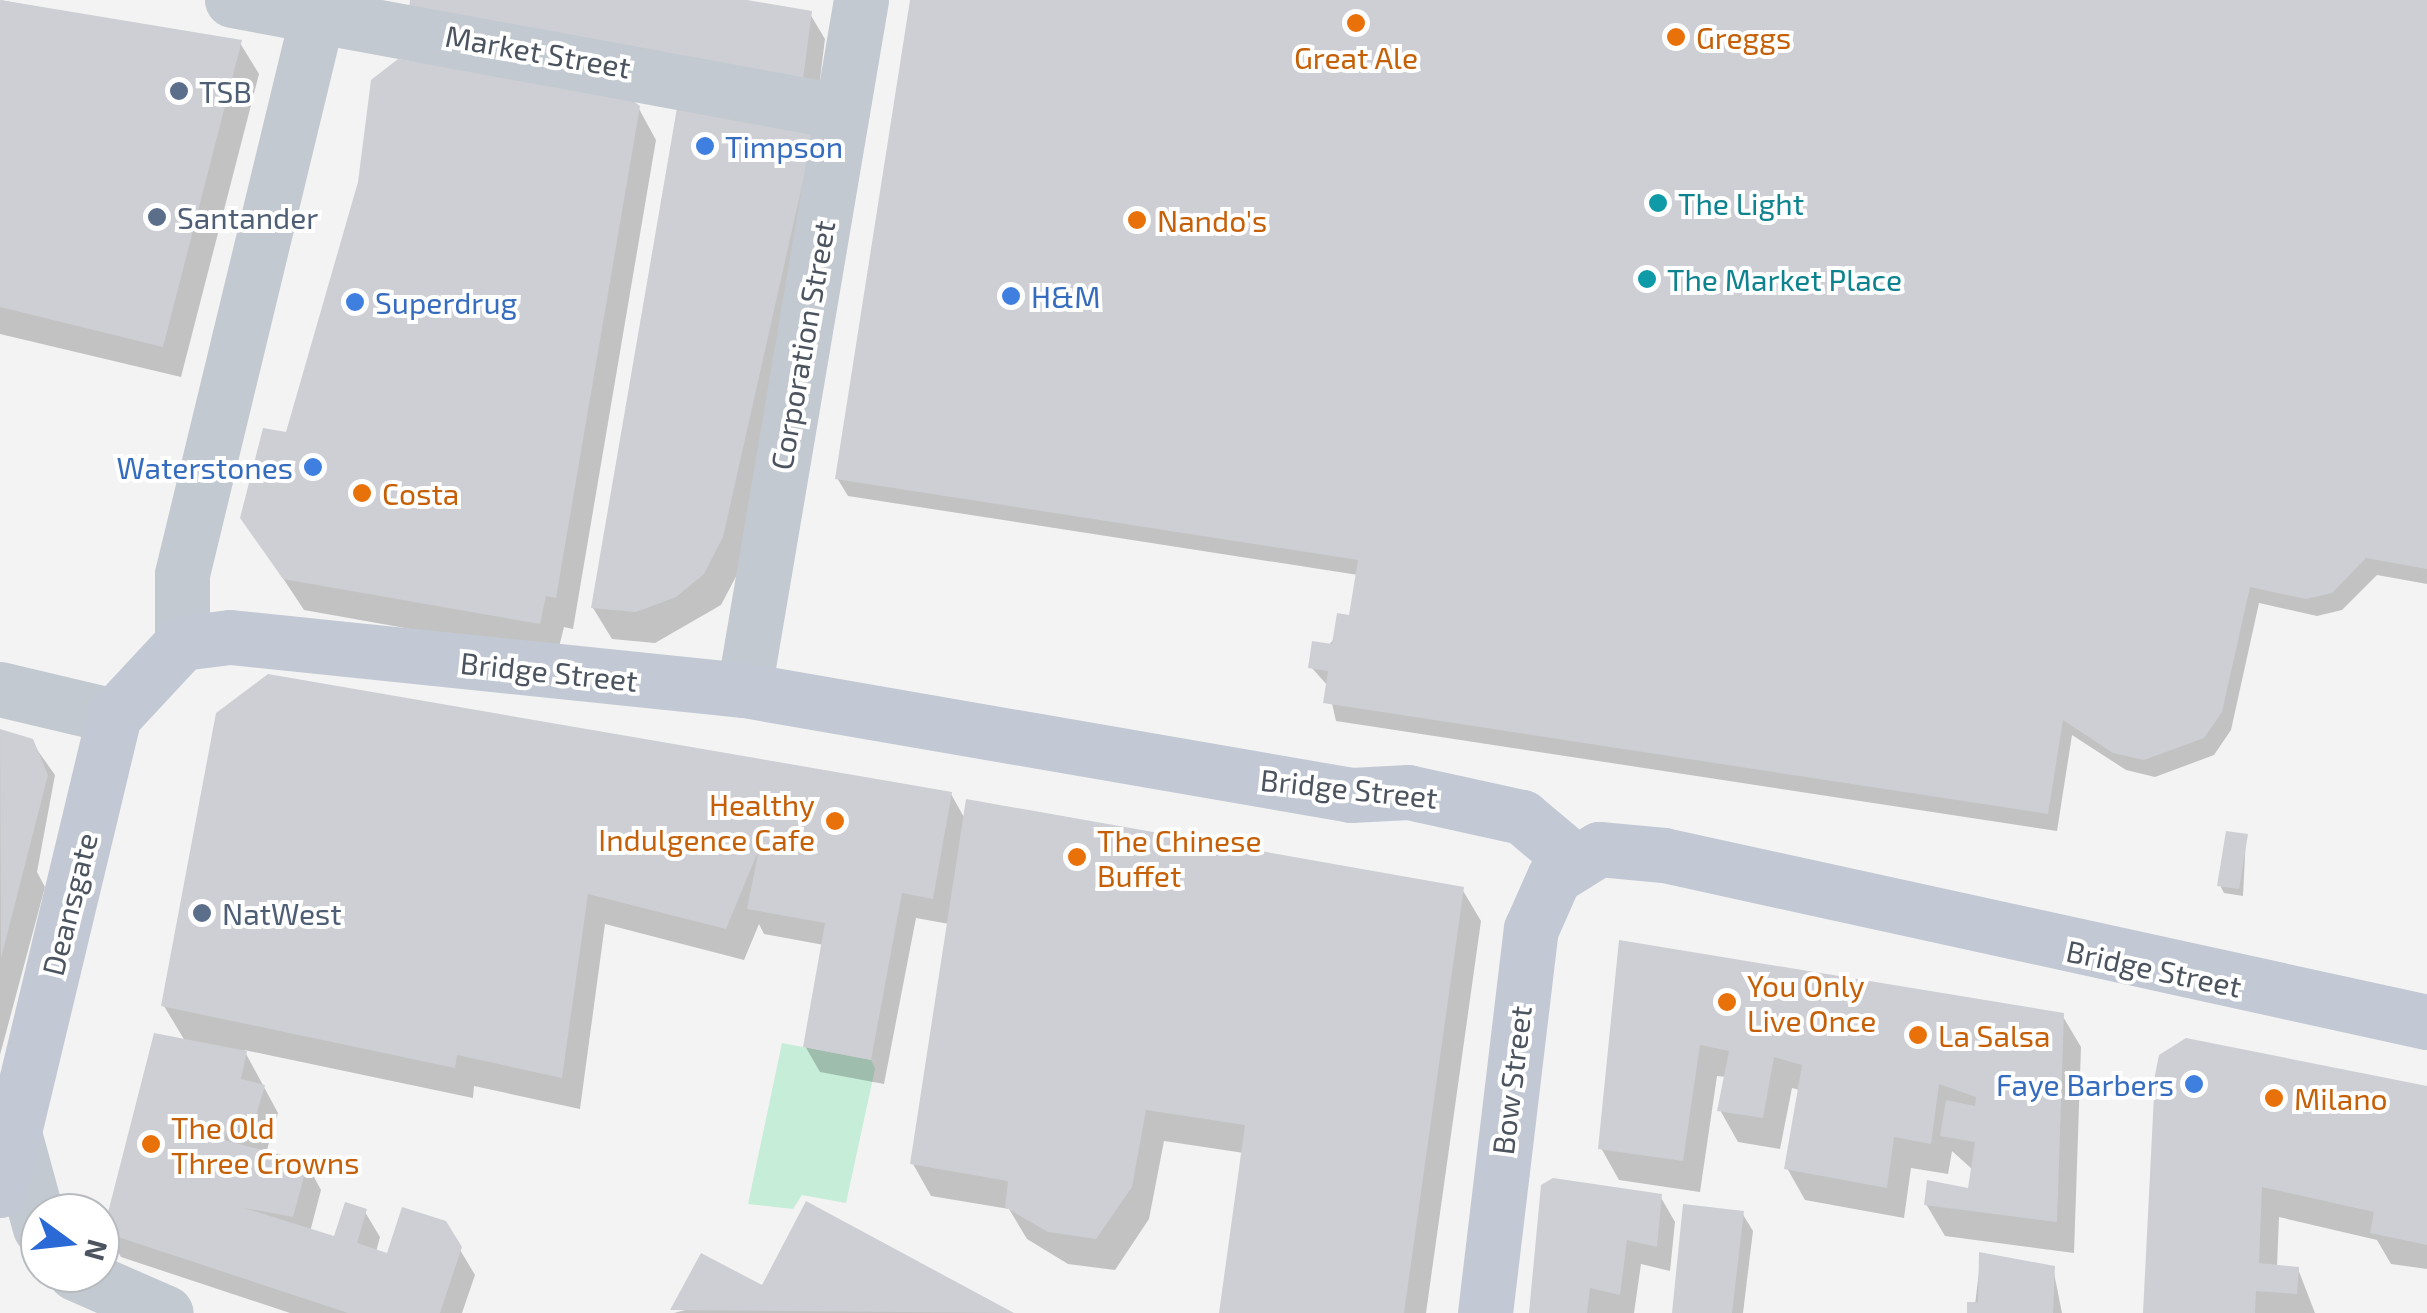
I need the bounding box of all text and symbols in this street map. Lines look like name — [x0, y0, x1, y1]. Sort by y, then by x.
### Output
marker: Great Ale — [1345, 12, 1367, 34]
street label: Market Street — [443, 17, 633, 85]
place label: Greggs — [1696, 19, 1791, 55]
marker: Greggs — [1665, 26, 1687, 48]
place label: Great Ale — [1294, 39, 1418, 75]
place label: TSB — [199, 73, 252, 109]
marker: TSB — [168, 80, 190, 102]
place label: Timpson — [725, 128, 843, 164]
marker: Timpson — [694, 135, 716, 157]
place label: The Light — [1678, 185, 1804, 221]
marker: The Light — [1647, 192, 1669, 214]
place label: Santander — [177, 199, 318, 235]
place label: Nando's — [1157, 202, 1267, 238]
marker: Santander — [146, 206, 168, 228]
marker: Nando's — [1126, 209, 1148, 231]
street label: Corporation Street — [762, 218, 842, 472]
place label: The Market Place — [1667, 261, 1902, 297]
marker: The Market Place — [1636, 268, 1658, 290]
place label: H&M — [1031, 278, 1101, 314]
place label: Superdrug — [375, 284, 517, 320]
marker: H&M — [1000, 285, 1022, 307]
marker: Superdrug — [344, 291, 366, 313]
place label: Waterstones — [116, 449, 293, 485]
marker: Waterstones — [302, 456, 324, 478]
place label: Costa — [382, 475, 459, 511]
marker: Costa — [351, 482, 373, 504]
street label: Bridge Street — [459, 644, 639, 698]
street label: Bridge Street — [1259, 761, 1439, 815]
place label: Healthy Indulgence Cafe — [598, 786, 815, 856]
marker: Healthy Indulgence Cafe — [824, 810, 846, 832]
place label: The Chinese Buffet — [1097, 822, 1262, 892]
street label: Deansgate — [34, 829, 104, 979]
marker: The Chinese Buffet — [1066, 846, 1088, 868]
place label: NatWest — [222, 895, 342, 931]
marker: NatWest — [191, 902, 213, 924]
street label: Bridge Street — [2063, 932, 2245, 1004]
place label: You Only Live Once — [1747, 967, 1876, 1038]
marker: You Only Live Once — [1716, 991, 1738, 1013]
street label: Bow Street — [1484, 1003, 1538, 1157]
place label: La Salsa — [1938, 1017, 2050, 1053]
marker: La Salsa — [1907, 1024, 1929, 1046]
place label: Faye Barbers — [1996, 1066, 2174, 1102]
marker: Faye Barbers — [2183, 1073, 2205, 1095]
place label: Milano — [2294, 1080, 2388, 1116]
marker: Milano — [2263, 1087, 2285, 1109]
place label: The Old Three Crowns — [171, 1109, 359, 1180]
marker: The Old Three Crowns — [140, 1133, 162, 1155]
north arrow — [20, 1193, 120, 1293]
text: N — [78, 1236, 116, 1264]

